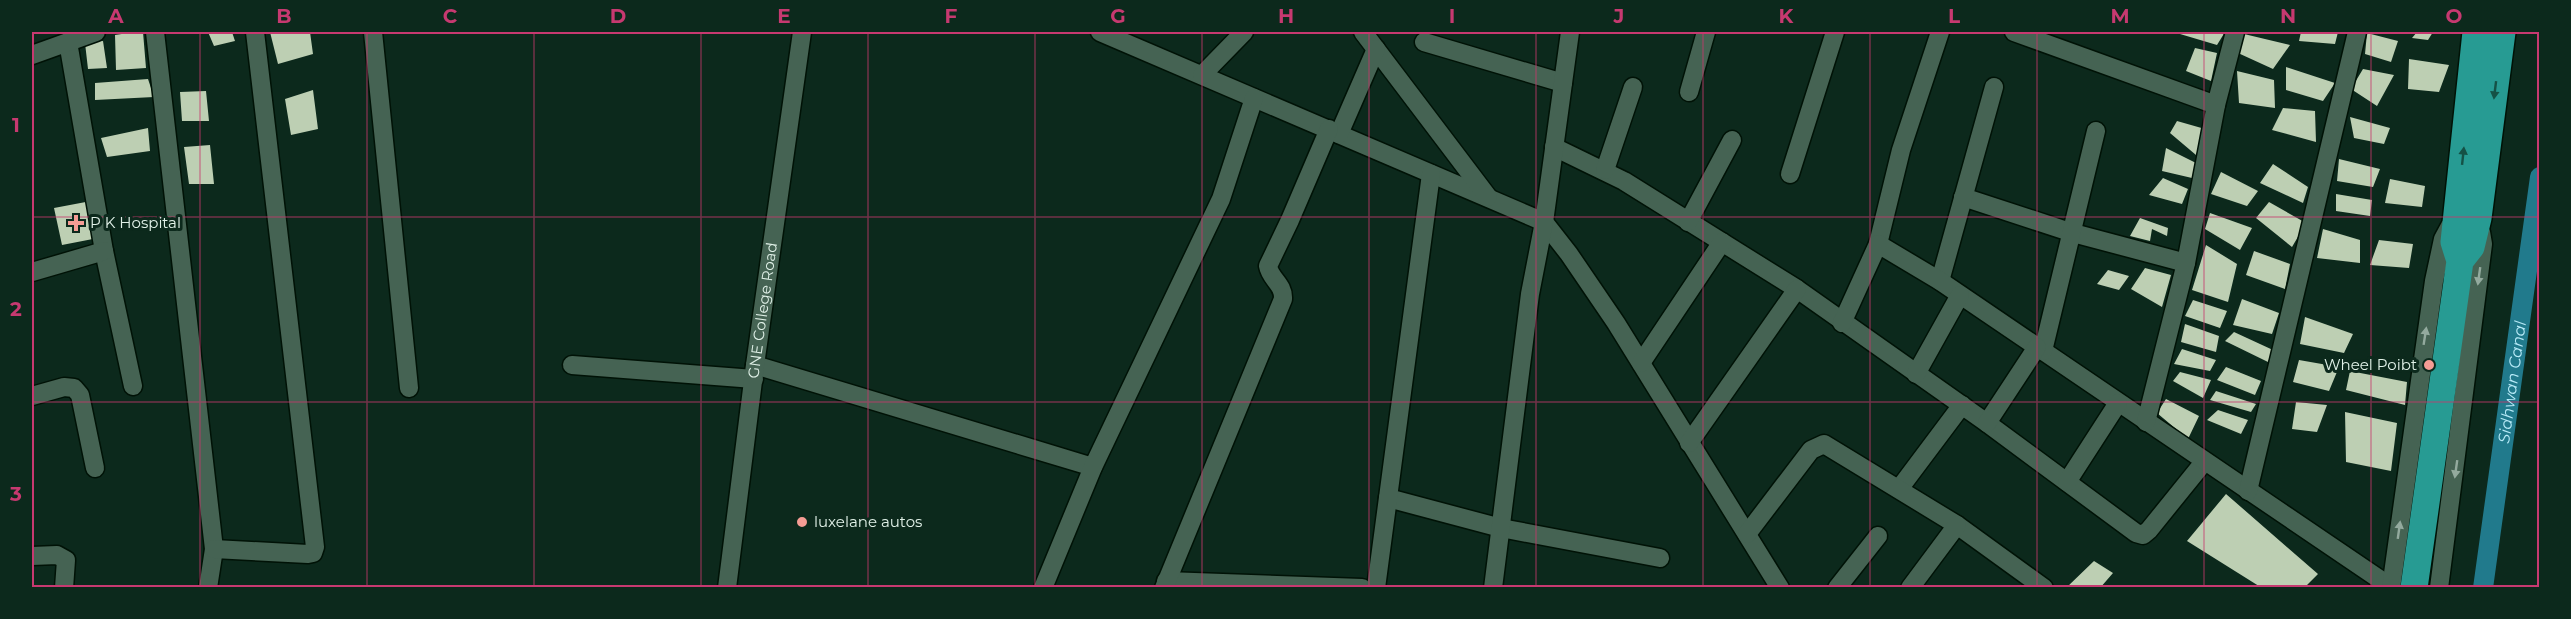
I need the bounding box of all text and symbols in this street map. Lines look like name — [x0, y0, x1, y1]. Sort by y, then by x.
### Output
text: A — [107, 4, 124, 28]
text: B — [276, 4, 292, 28]
text: C — [443, 4, 458, 28]
text: D — [610, 4, 626, 28]
text: E — [777, 4, 791, 28]
text: F — [945, 4, 958, 28]
text: G — [1110, 4, 1126, 28]
text: H — [1278, 4, 1294, 28]
text: I — [1449, 4, 1455, 28]
text: J — [1613, 4, 1624, 28]
text: K — [1779, 4, 1795, 28]
text: L — [1948, 4, 1960, 28]
text: M — [2110, 4, 2130, 28]
text: N — [2280, 4, 2296, 28]
text: O — [2446, 4, 2463, 28]
one-way arrow — [2490, 80, 2499, 99]
text: 1 — [12, 113, 20, 137]
one-way arrow — [2458, 146, 2468, 165]
place label: P K Hospital — [90, 213, 181, 232]
marker: P K Hospital — [67, 214, 85, 232]
street label: GNE College Road — [743, 241, 781, 379]
one-way arrow — [2474, 266, 2483, 285]
text: 2 — [10, 297, 22, 321]
water label: Sidhwan Canal — [2494, 319, 2530, 444]
one-way arrow — [2421, 327, 2430, 346]
place label: Wheel Poibt — [2324, 355, 2417, 374]
marker: Wheel Poibt — [2422, 358, 2436, 372]
one-way arrow — [2451, 460, 2460, 479]
text: 3 — [9, 482, 22, 506]
place label: luxelane autos — [814, 512, 922, 531]
marker: luxelane autos — [795, 515, 809, 529]
one-way arrow — [2395, 520, 2404, 539]

